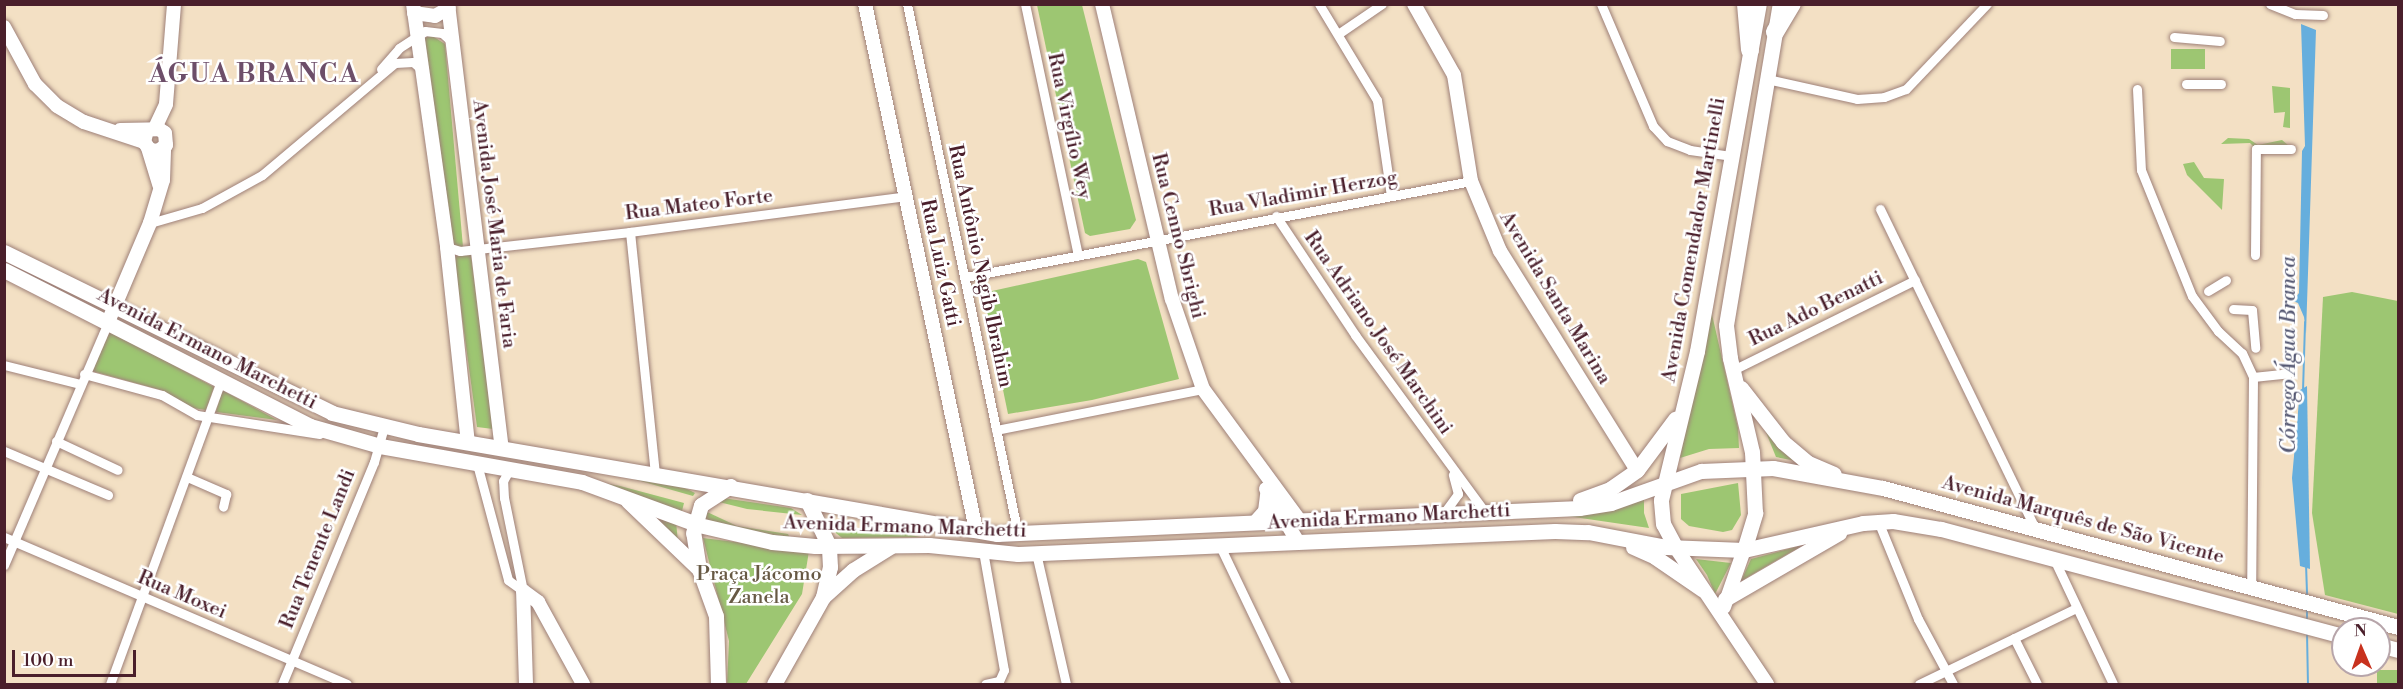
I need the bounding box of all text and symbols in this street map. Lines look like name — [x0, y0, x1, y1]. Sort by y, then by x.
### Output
street label: Rua Virgílio Wey — [1042, 51, 1096, 201]
district label: ÁGUA BRANCA — [149, 59, 359, 91]
street label: Avenida Comendador Martinelli — [1657, 96, 1731, 384]
street label: Avenida José Maria de Faria — [467, 98, 521, 350]
street label: Rua Antônio Nagib Ibrahim — [942, 142, 1018, 390]
street label: Rua Cenno Sbrighi — [1146, 151, 1210, 321]
street label: Rua Vladimir Herzog — [1207, 166, 1399, 222]
street label: Rua Mateo Forte — [624, 184, 774, 226]
street label: Rua Luiz Gatti — [915, 197, 965, 329]
street label: Avenida Santa Marina — [1494, 207, 1616, 389]
street label: Rua Adriano José Marchini — [1298, 227, 1458, 439]
water label: Córrego Água Branca — [2276, 256, 2302, 454]
street label: Rua Ado Benatti — [1745, 266, 1887, 352]
street label: Avenida Ermano Marchetti — [93, 283, 321, 415]
street label: Rua Tenente Landi — [275, 466, 361, 632]
street label: Avenida Marquês de São Vicente — [1939, 471, 2227, 569]
street label: Avenida Ermano Marchetti — [1267, 499, 1511, 535]
street label: Avenida Ermano Marchetti — [783, 511, 1027, 543]
park label: Praça Jácomo Zanela — [696, 563, 822, 610]
street label: Rua Moxei — [134, 566, 230, 624]
north arrow — [2331, 617, 2391, 677]
text: N — [2354, 621, 2367, 641]
scale bar — [15, 638, 140, 676]
text: 100 m — [23, 649, 74, 672]

